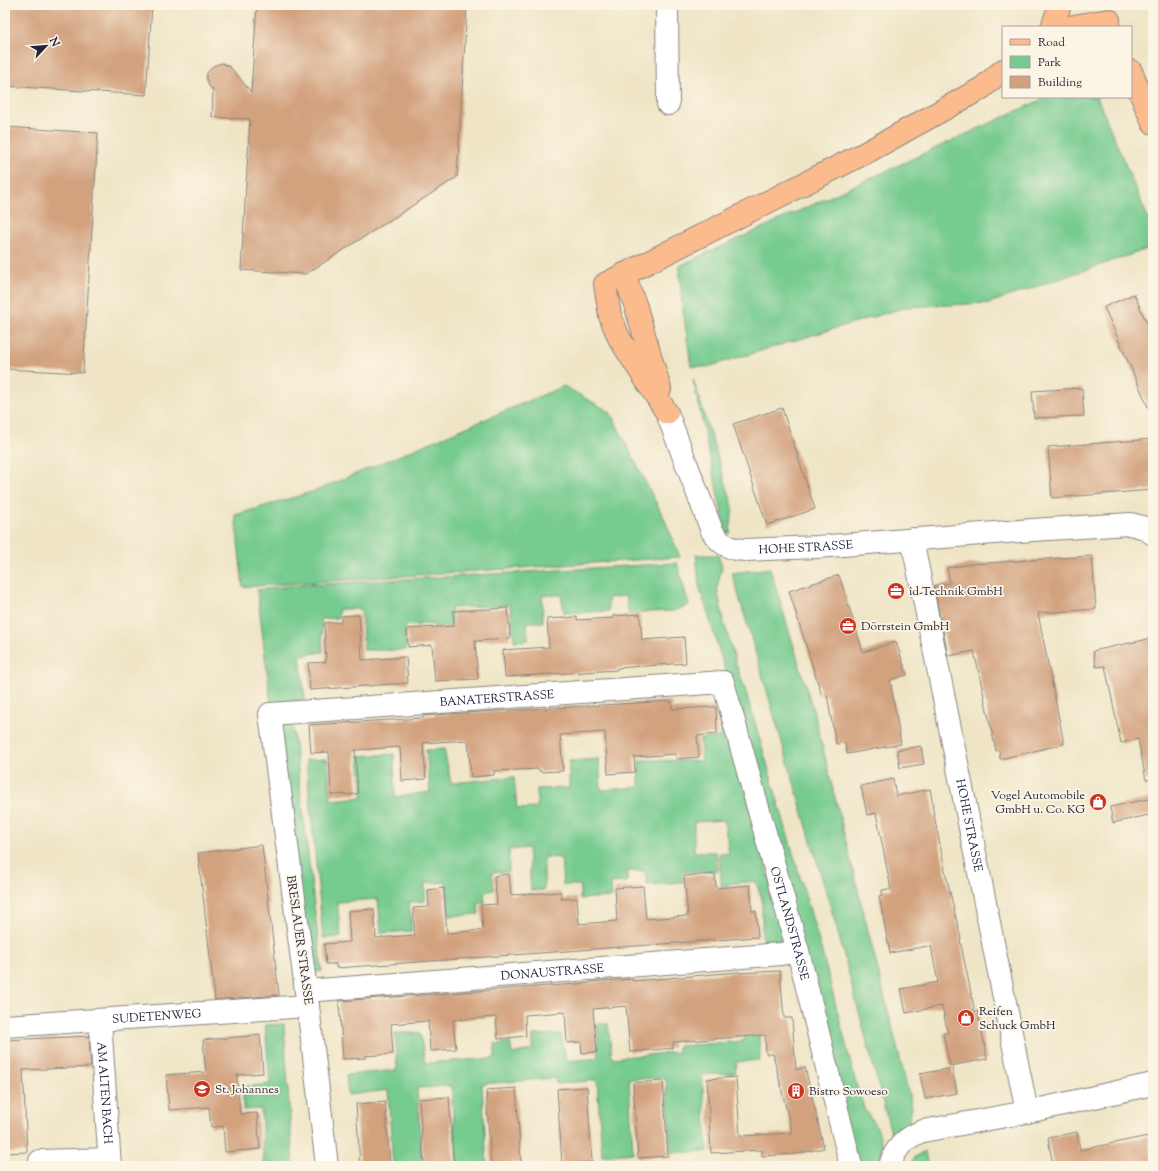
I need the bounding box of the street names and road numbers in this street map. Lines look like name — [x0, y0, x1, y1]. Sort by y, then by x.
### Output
street label: HOHE STRASSE — [758, 536, 854, 559]
street label: BANATERSTRASSE — [439, 686, 555, 712]
street label: HOHE STRASSE — [950, 777, 987, 874]
street label: OSTLANDSTRASSE — [765, 864, 813, 983]
street label: BRESLAUER STRASSE — [281, 874, 317, 1007]
street label: DONAUSTRASSE — [500, 960, 605, 986]
street label: SUDETENWEG — [112, 1005, 202, 1029]
street label: AM ALTEN BACH — [92, 1041, 117, 1145]

